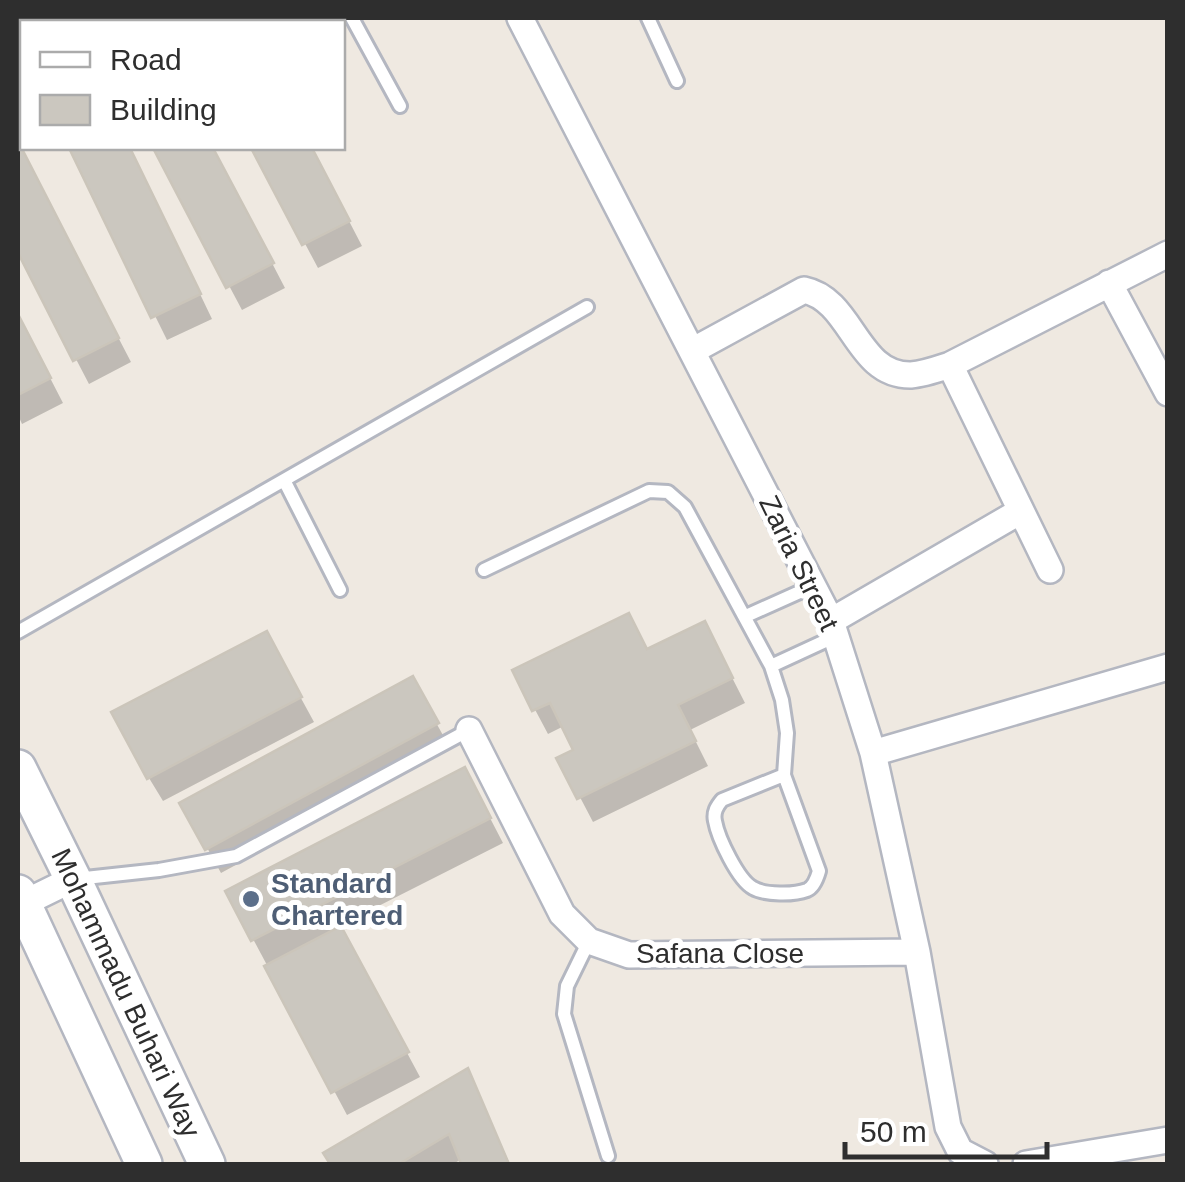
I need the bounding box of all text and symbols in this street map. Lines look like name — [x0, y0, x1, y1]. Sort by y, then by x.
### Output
legend — [20, 20, 345, 150]
text: Road — [110, 43, 182, 76]
text: Building — [110, 93, 217, 126]
street label: Zaria Street — [753, 490, 845, 636]
street label: Mohammadu Buhari Way — [45, 844, 207, 1142]
place label: Standard Chartered — [271, 868, 403, 931]
marker: Standard Chartered — [240, 888, 262, 910]
street label: Safana Close — [636, 938, 804, 969]
scale bar — [845, 1097, 1048, 1159]
text: 50 m — [860, 1115, 927, 1148]

